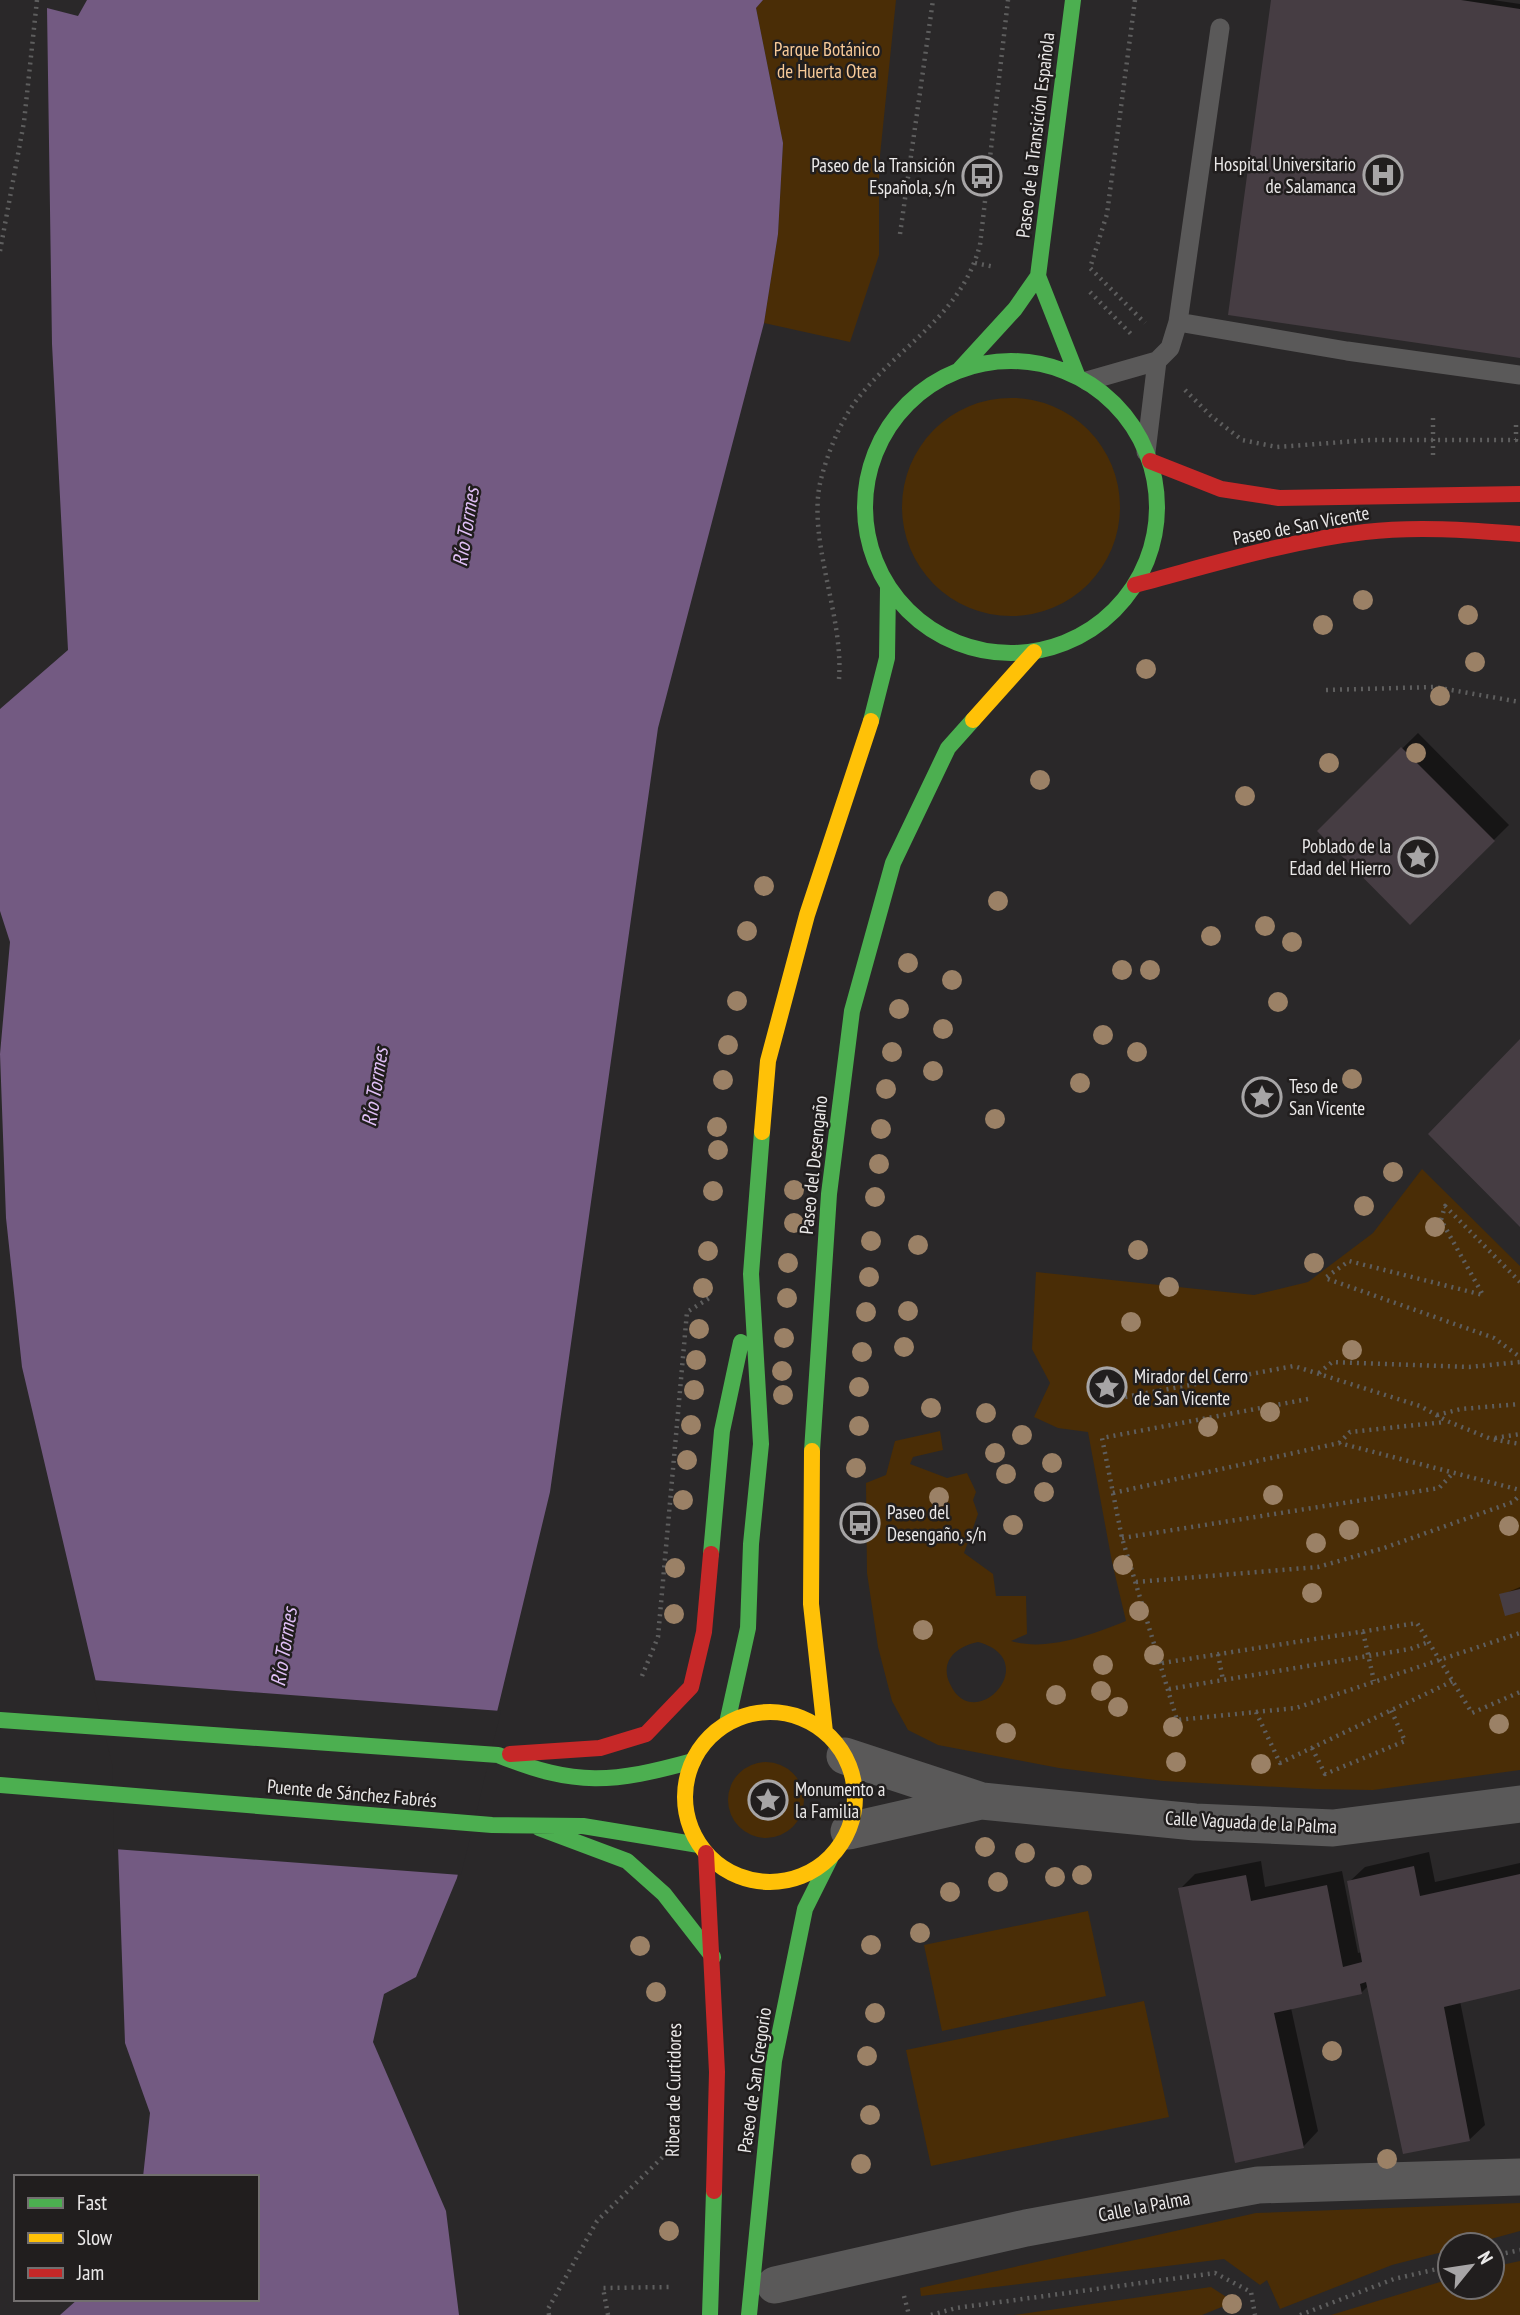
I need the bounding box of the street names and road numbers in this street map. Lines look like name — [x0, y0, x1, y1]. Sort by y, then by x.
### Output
street label: Paseo de la Transición Española — [1010, 31, 1060, 239]
street label: Paseo de San Vicente — [1231, 500, 1371, 550]
street label: Paseo del Desengaño — [794, 1094, 832, 1236]
street label: Puente de Sánchez Fabrés — [266, 1774, 438, 1812]
street label: Calle Vaguada de la Palma — [1164, 1806, 1338, 1838]
street label: Paseo de San Gregorio — [732, 2006, 776, 2154]
street label: Ribera de Curtidores — [660, 2023, 686, 2157]
street label: Calle la Palma — [1096, 2185, 1192, 2227]

